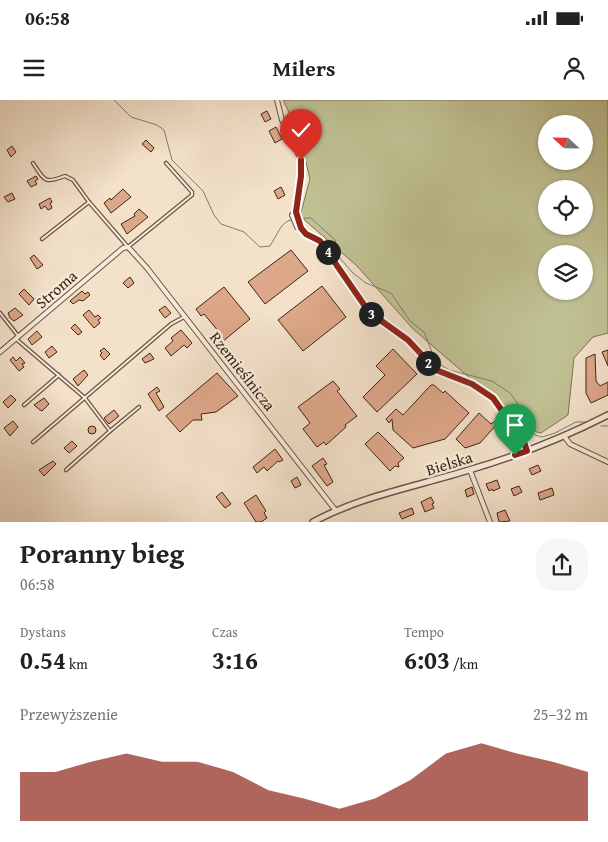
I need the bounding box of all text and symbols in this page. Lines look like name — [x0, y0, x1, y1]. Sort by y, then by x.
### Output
text: 06:58 — [25, 4, 70, 32]
text: Milers — [273, 52, 335, 84]
icon: menu — [20, 54, 48, 82]
icon: person — [560, 54, 588, 82]
pin — [280, 109, 322, 160]
north arrow — [538, 115, 592, 170]
map controls — [538, 115, 593, 300]
icon: check — [287, 116, 315, 144]
button: locate — [538, 180, 593, 235]
pin: 4 — [316, 240, 340, 264]
text: 4 — [325, 242, 332, 262]
button: layers — [538, 245, 593, 300]
street label: Stroma — [30, 264, 83, 314]
pin: 3 — [358, 302, 384, 326]
text: 3 — [368, 304, 375, 324]
street label: Rzemieślnicza — [204, 326, 282, 416]
pin: 2 — [416, 350, 440, 376]
text: 2 — [425, 353, 432, 373]
pin — [494, 404, 536, 455]
icon: arrive — [501, 411, 529, 439]
street label: Bielska — [423, 444, 476, 481]
text: Poranny bieg — [20, 532, 184, 573]
button: share — [536, 539, 588, 591]
text: 06:58 — [20, 572, 55, 596]
text: Dystans — [20, 622, 66, 642]
text: Czas — [212, 622, 238, 642]
text: Tempo — [404, 622, 444, 642]
text: 0.54 — [20, 642, 66, 678]
text: 3:16 — [212, 642, 258, 678]
text: 6:03 — [404, 642, 450, 678]
text: km — [66, 654, 88, 674]
text: /km — [450, 654, 478, 674]
text: Przewyższenie — [20, 702, 118, 726]
text: 25–32 m — [533, 702, 588, 726]

